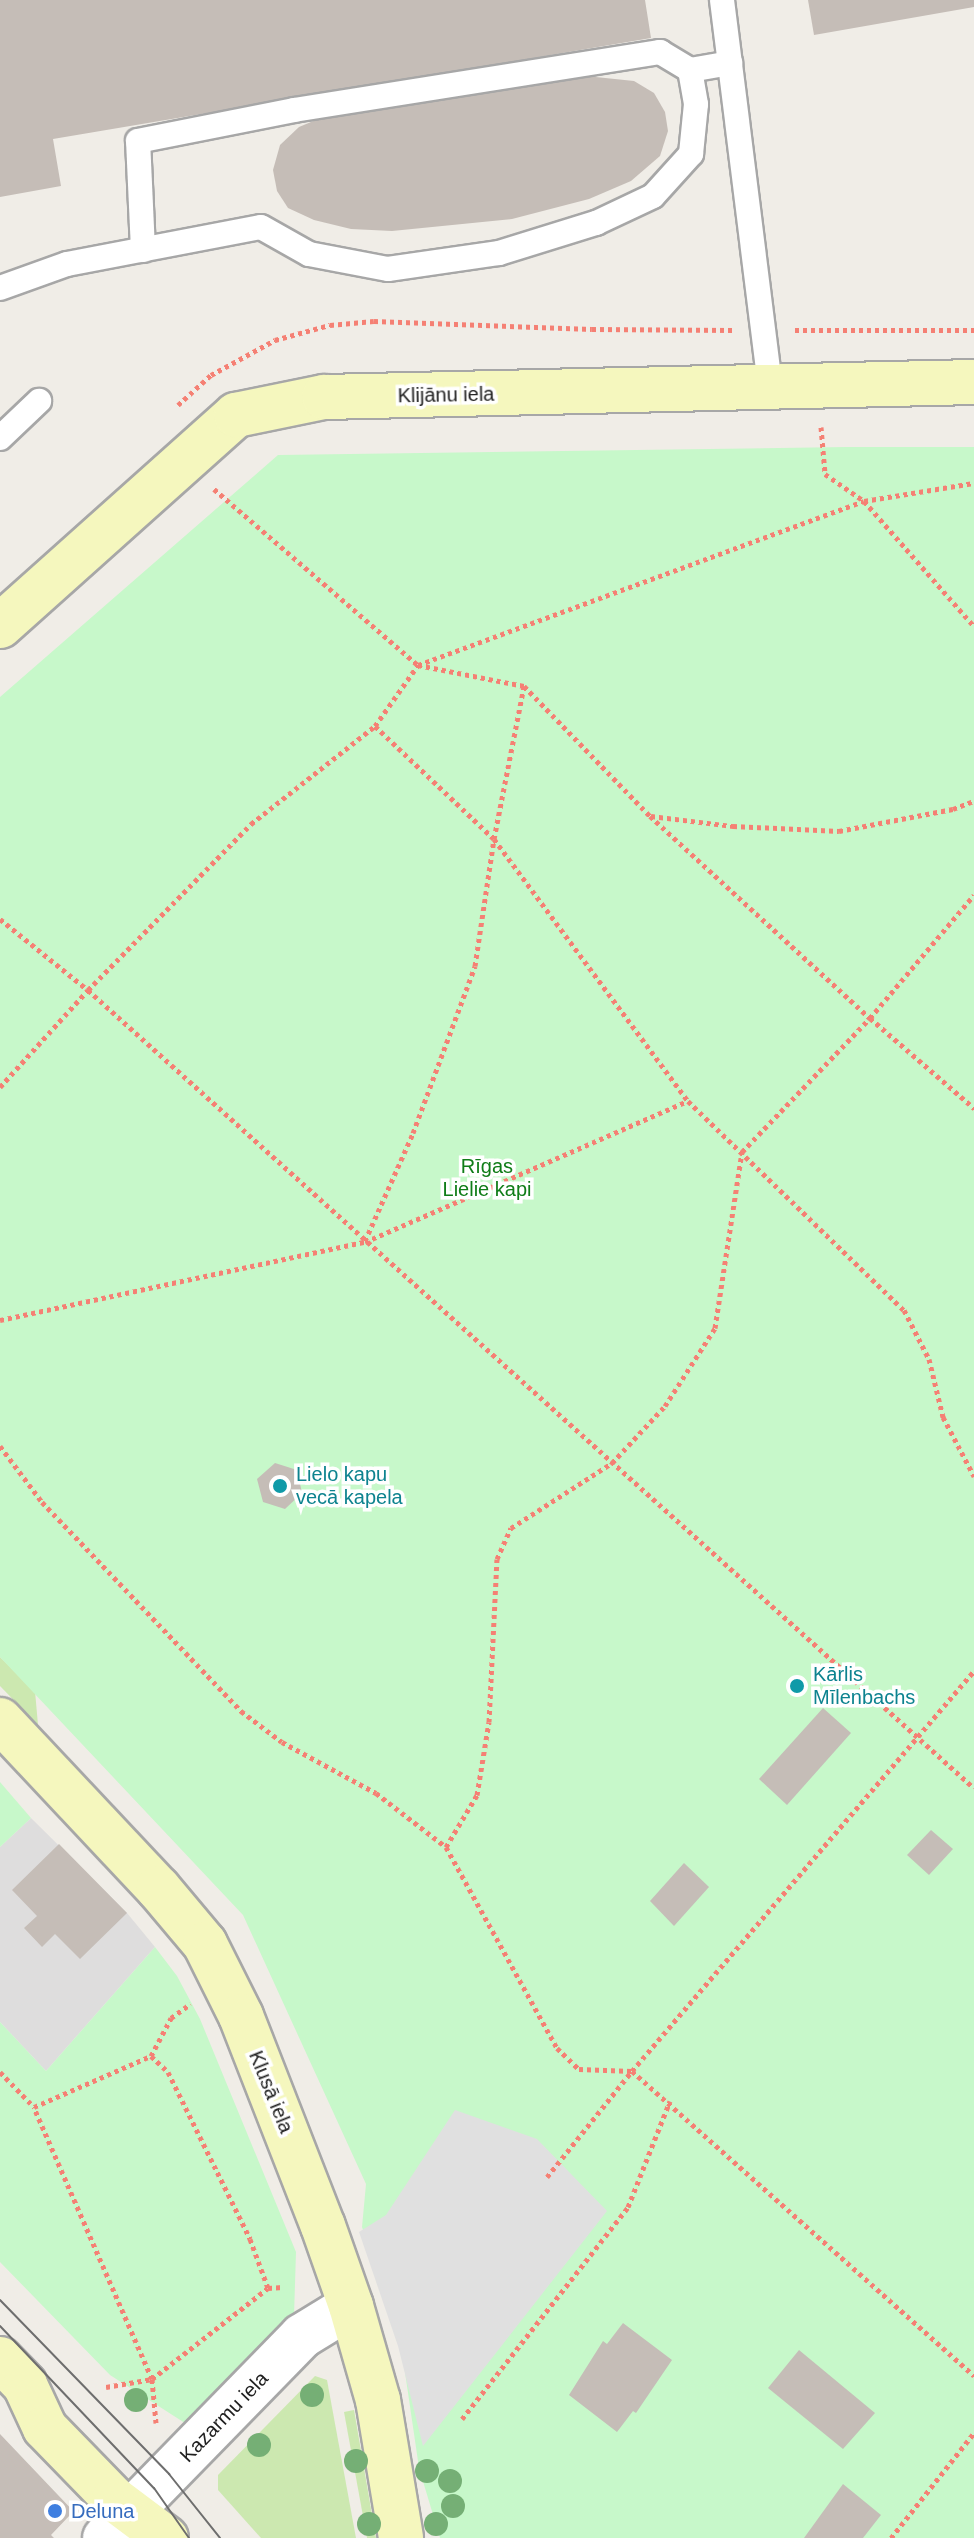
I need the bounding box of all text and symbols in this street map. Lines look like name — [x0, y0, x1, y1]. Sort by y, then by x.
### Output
street label: Klijānu iela — [397, 382, 495, 408]
park label: Rīgas Lielie kapi — [443, 1154, 531, 1201]
place label: Lielo kapu vecā kapela — [296, 1462, 403, 1509]
marker: Lielo kapu vecā kapela — [271, 1477, 289, 1495]
place label: Kārlis Mīlenbachs — [813, 1662, 915, 1709]
marker: Kārlis Mīlenbachs — [788, 1677, 806, 1695]
street label: Klusā iela — [244, 2047, 298, 2137]
street label: Kazarmu iela — [175, 2367, 273, 2467]
place label: Deluna — [71, 2499, 134, 2523]
marker: Deluna — [46, 2502, 64, 2520]

